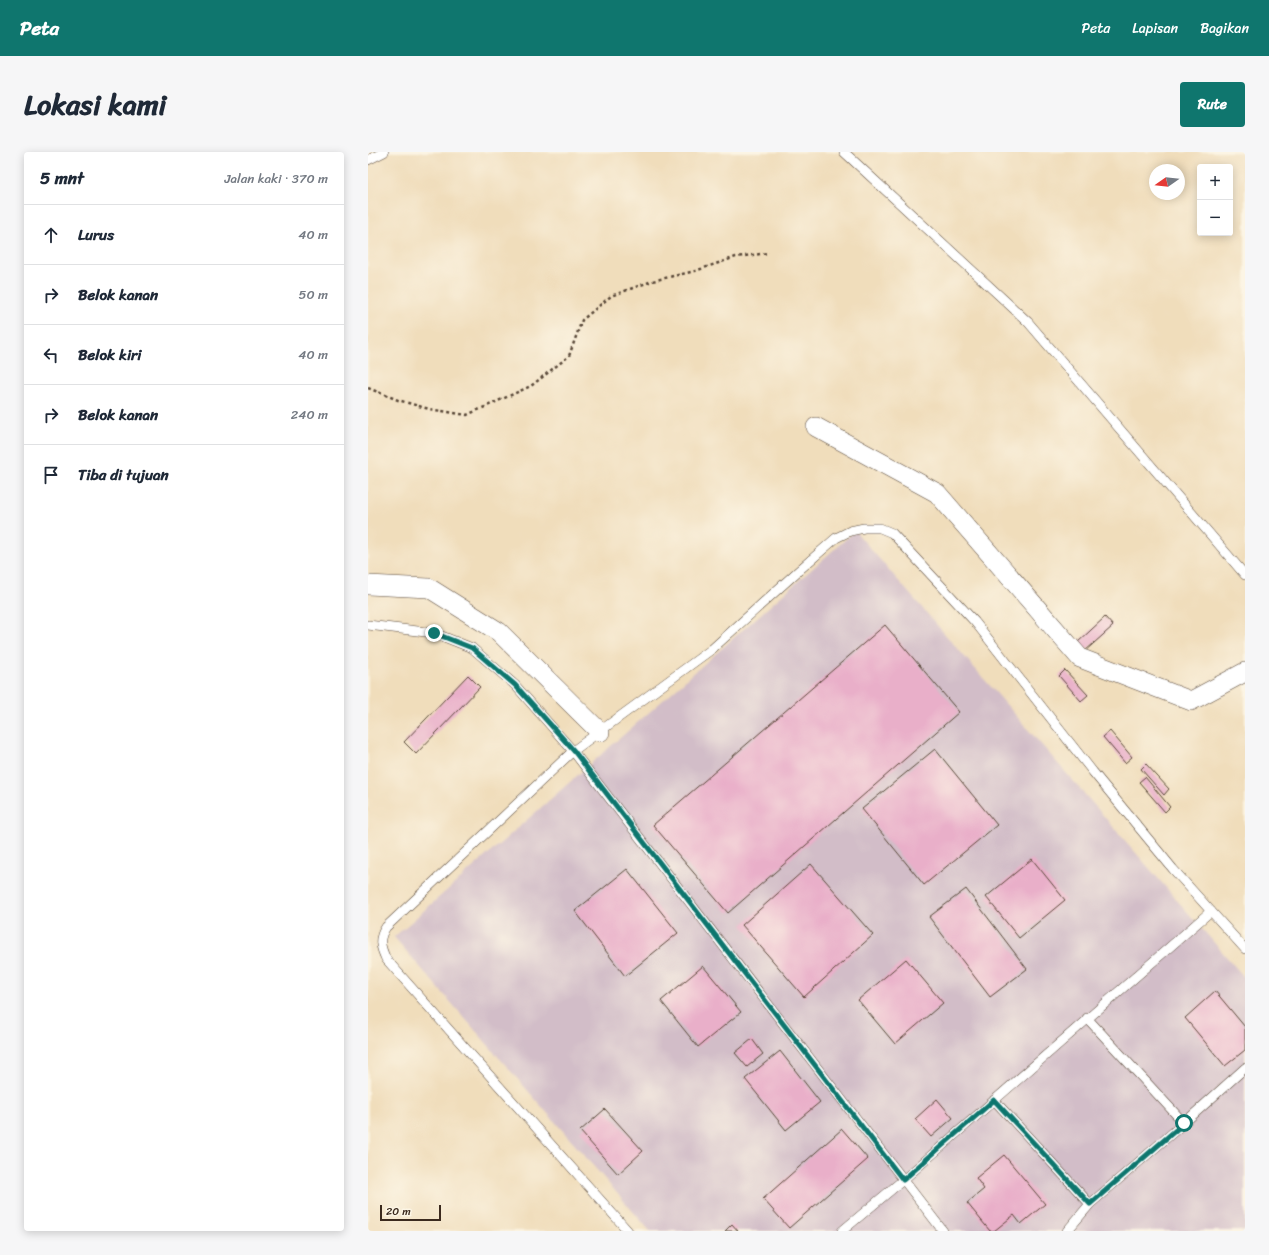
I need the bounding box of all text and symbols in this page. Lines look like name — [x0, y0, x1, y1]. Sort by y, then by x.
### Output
text: Peta — [20, 12, 59, 45]
text: Peta — [1081, 16, 1110, 41]
text: Lapisan — [1132, 16, 1178, 41]
text: Bagikan — [1200, 16, 1249, 41]
text: Lokasi kami — [24, 80, 166, 129]
button: Rute — [1180, 82, 1245, 127]
text: 5 mnt — [40, 163, 84, 193]
north arrow — [1149, 164, 1185, 200]
map controls — [1197, 164, 1233, 236]
button: + — [1197, 164, 1233, 200]
text: Jalan kaki · 370 m — [224, 167, 328, 190]
button: − — [1197, 200, 1233, 236]
text: Lurus — [78, 222, 114, 248]
text: 40 m — [298, 223, 328, 246]
icon: ahead — [40, 224, 62, 246]
text: Belok kanan — [78, 282, 158, 308]
text: 50 m — [298, 283, 328, 306]
icon: right — [40, 284, 62, 306]
text: Belok kiri — [78, 342, 141, 368]
text: 40 m — [298, 343, 328, 366]
icon: left — [40, 344, 62, 366]
text: Belok kanan — [78, 402, 158, 428]
text: 240 m — [291, 403, 328, 426]
icon: right — [40, 404, 62, 426]
text: Tiba di tujuan — [78, 462, 169, 488]
icon: arrive — [40, 464, 62, 486]
route end — [425, 624, 443, 642]
route start — [1175, 1114, 1193, 1132]
text: 20 m — [386, 1202, 411, 1221]
scale bar — [380, 1203, 441, 1222]

